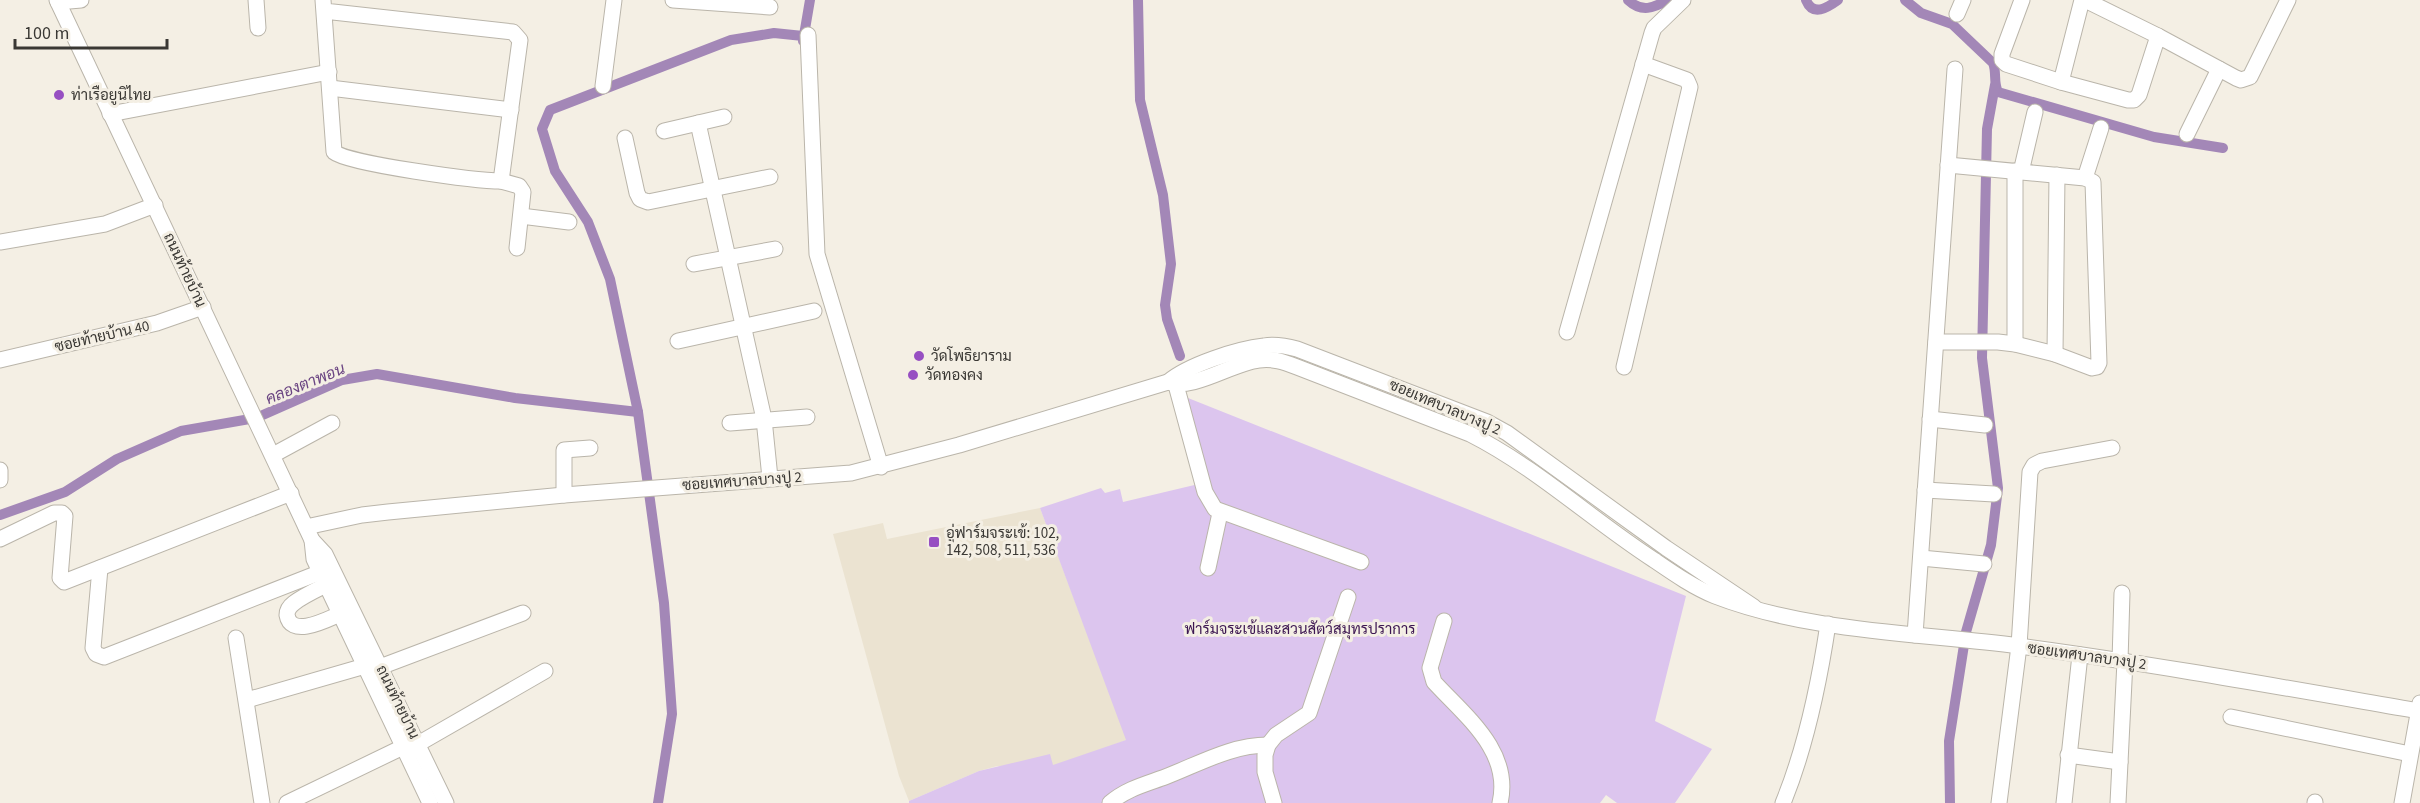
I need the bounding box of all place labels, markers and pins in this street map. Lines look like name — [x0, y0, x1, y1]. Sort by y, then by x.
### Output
place label: ท่าเรือยูนิไทย — [71, 85, 151, 106]
marker: ท่าเรือยูนิไทย — [52, 88, 66, 102]
place label: วัดโพธิยาราม — [931, 346, 1012, 367]
marker: วัดโพธิยาราม — [912, 349, 926, 363]
place label: วัดทองคง — [925, 365, 983, 386]
marker: วัดทองคง — [906, 368, 920, 382]
place label: อู่ฟาร์มจระเข้: 102, 142, 508, 511, 536 — [946, 523, 1059, 561]
marker: อู่ฟาร์มจระเข้: 102, 142, 508, 511, 536 — [927, 535, 941, 549]

